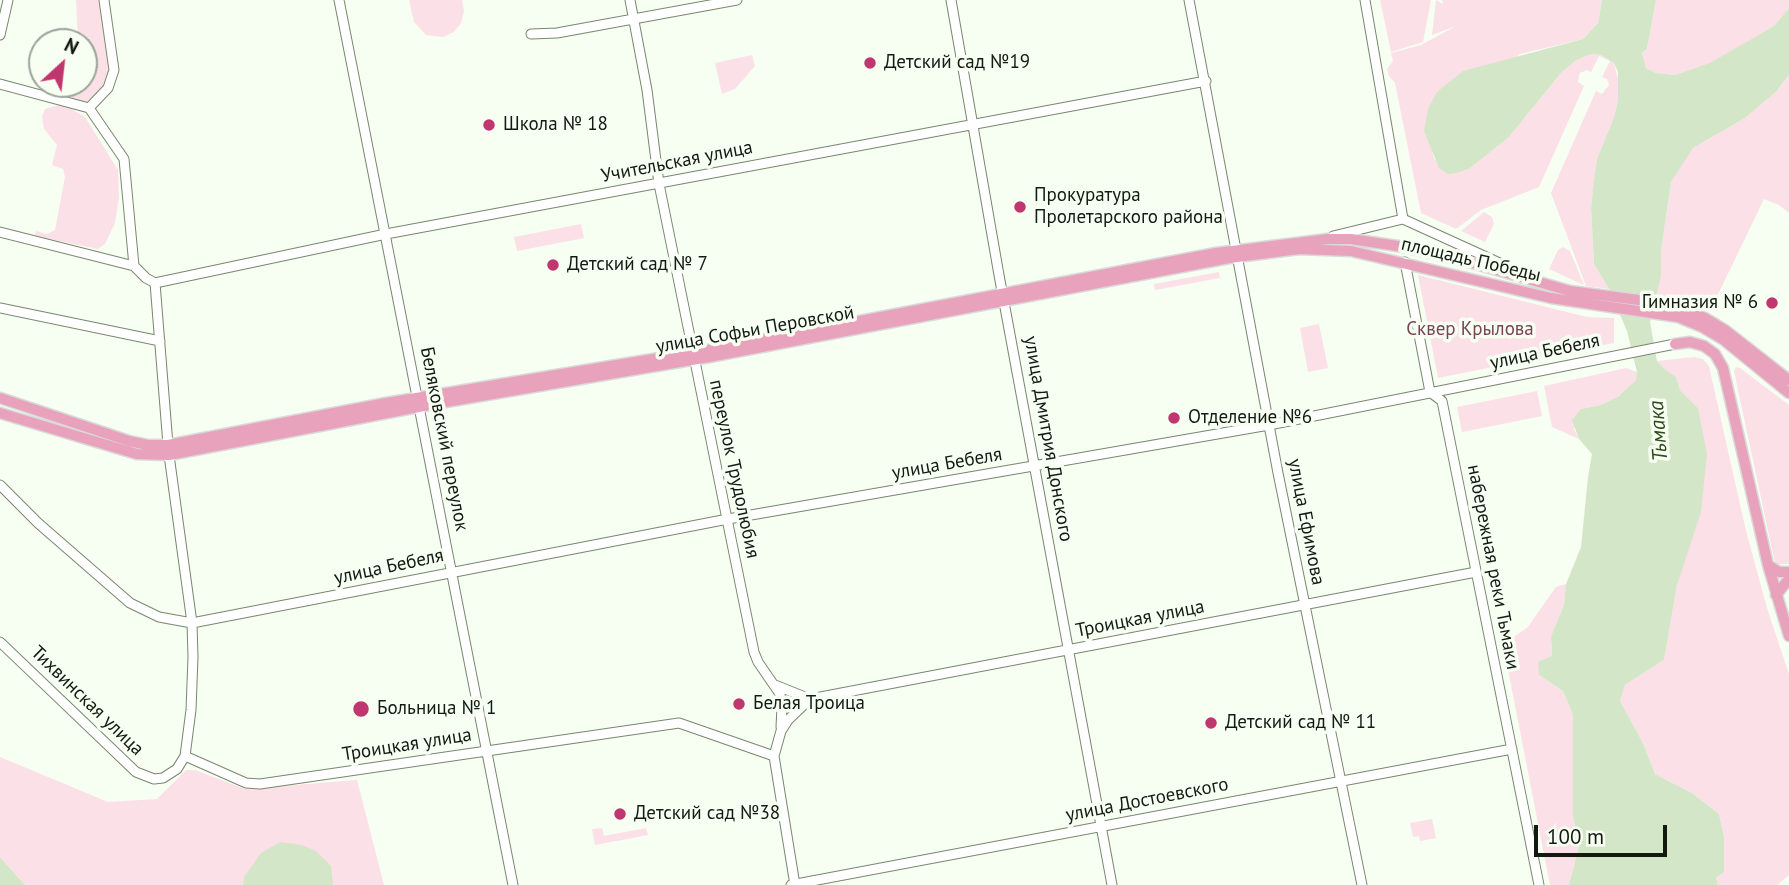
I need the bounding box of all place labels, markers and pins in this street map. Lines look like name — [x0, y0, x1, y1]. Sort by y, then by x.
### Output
place label: Детский сад №19 — [884, 52, 1030, 74]
marker: Детский сад №19 — [862, 55, 878, 71]
place label: Школа № 18 — [503, 114, 608, 136]
marker: Школа № 18 — [481, 117, 497, 133]
place label: Прокуратура Пролетарского района — [1034, 185, 1223, 229]
marker: Прокуратура Пролетарского района — [1012, 199, 1028, 215]
place label: Детский сад № 7 — [567, 254, 708, 276]
marker: Детский сад № 7 — [545, 257, 561, 273]
place label: Гимназия № 6 — [1642, 292, 1758, 314]
marker: Гимназия № 6 — [1764, 295, 1780, 311]
place label: Отделение №6 — [1188, 407, 1312, 429]
marker: Отделение №6 — [1166, 410, 1182, 426]
place label: Белая Троица — [753, 693, 865, 715]
marker: Белая Троица — [731, 696, 747, 712]
place label: Больница № 1 — [377, 698, 496, 720]
marker: Больница № 1 — [351, 699, 371, 719]
place label: Детский сад № 11 — [1225, 712, 1376, 734]
marker: Детский сад № 11 — [1203, 715, 1219, 731]
place label: Детский сад №38 — [634, 803, 780, 825]
marker: Детский сад №38 — [612, 806, 628, 822]

